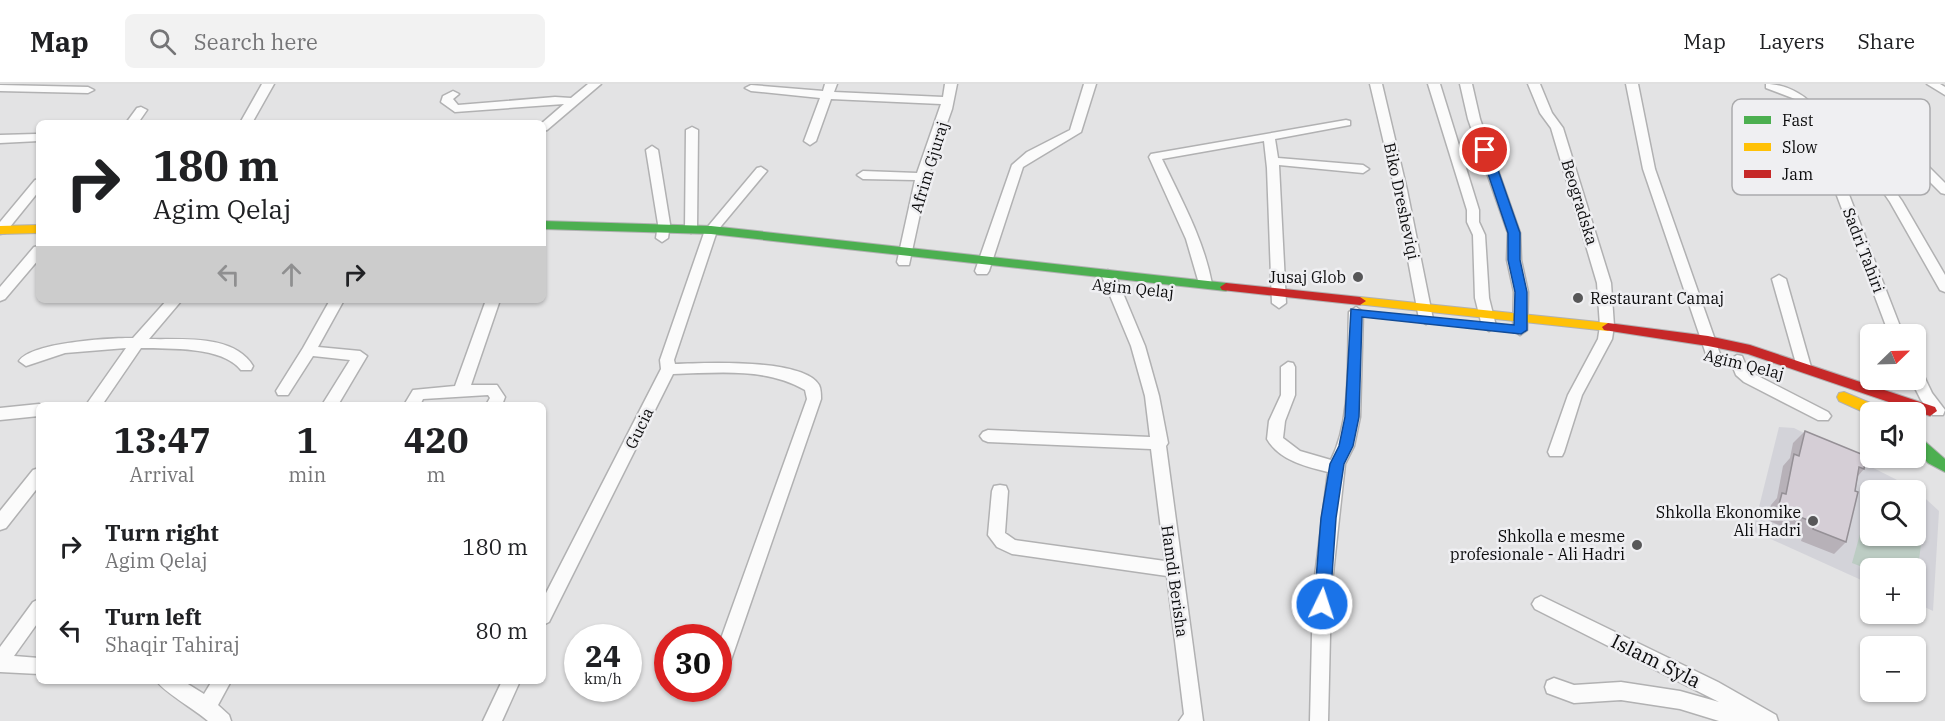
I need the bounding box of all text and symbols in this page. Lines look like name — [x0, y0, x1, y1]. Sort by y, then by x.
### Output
search box — [125, 14, 545, 68]
text: Map — [30, 23, 89, 60]
icon: search — [146, 25, 179, 58]
text: Search here — [194, 27, 318, 56]
text: Map — [1683, 27, 1726, 55]
text: Layers — [1759, 27, 1825, 55]
text: Share — [1858, 27, 1915, 55]
legend — [1732, 99, 1930, 195]
text: Fast — [1782, 110, 1814, 130]
street label: Afrim Gjuraj — [906, 119, 952, 215]
pin — [1459, 124, 1510, 175]
icon: arrive — [1468, 133, 1501, 166]
text: Slow — [1782, 137, 1818, 157]
text: 180 m — [153, 138, 279, 193]
street label: Biko Dresheviqi — [1380, 141, 1424, 261]
icon: right — [54, 144, 132, 222]
street label: Beogradska — [1558, 157, 1603, 247]
text: Jam — [1782, 164, 1813, 184]
text: Agim Qelaj — [153, 191, 292, 226]
street label: Sadri Tahiri — [1839, 205, 1889, 295]
icon: left — [212, 258, 245, 291]
icon: ahead — [275, 258, 308, 291]
icon: right — [338, 258, 371, 291]
place label: Jusaj Glob — [1269, 267, 1346, 287]
marker: Jusaj Glob — [1351, 270, 1365, 284]
street label: Agim Qelaj — [1091, 274, 1175, 302]
place label: Restaurant Camaj — [1590, 288, 1724, 308]
marker: Restaurant Camaj — [1571, 291, 1585, 305]
north arrow — [1860, 324, 1926, 390]
map controls — [1860, 324, 1926, 702]
street label: Agim Qelaj — [1702, 344, 1786, 384]
button: sound — [1860, 402, 1926, 468]
street label: Gucia — [620, 404, 658, 452]
text: 13:47 — [113, 416, 211, 463]
text: 1 — [296, 416, 318, 463]
text: 420 — [404, 416, 469, 463]
text: Arrival — [130, 461, 195, 488]
text: min — [288, 461, 326, 488]
text: m — [427, 461, 446, 488]
button: search — [1860, 480, 1926, 546]
place label: Shkolla Ekonomike Ali Hadri — [1656, 502, 1801, 540]
marker: Shkolla Ekonomike Ali Hadri — [1806, 514, 1820, 528]
text: Turn right — [105, 518, 219, 547]
street label: Hamdi Berisha — [1157, 524, 1193, 639]
place label: Shkolla e mesme profesionale - Ali Hadri — [1450, 526, 1625, 564]
icon: right — [54, 530, 87, 563]
text: 180 m — [462, 532, 528, 561]
marker: Shkolla e mesme profesionale - Ali Hadri — [1630, 538, 1644, 552]
text: Agim Qelaj — [105, 547, 208, 574]
button: + — [1860, 558, 1926, 624]
position arrow — [1290, 572, 1354, 636]
text: Turn left — [105, 602, 201, 631]
icon: left — [54, 614, 87, 647]
text: 80 m — [476, 616, 528, 645]
speed limit sign: 30 — [654, 624, 732, 702]
street label: Islam Syla — [1607, 627, 1706, 694]
text: Shaqir Tahiraj — [105, 631, 240, 658]
text: 24 — [585, 636, 621, 675]
button: − — [1860, 636, 1926, 702]
text: km/h — [584, 669, 622, 688]

